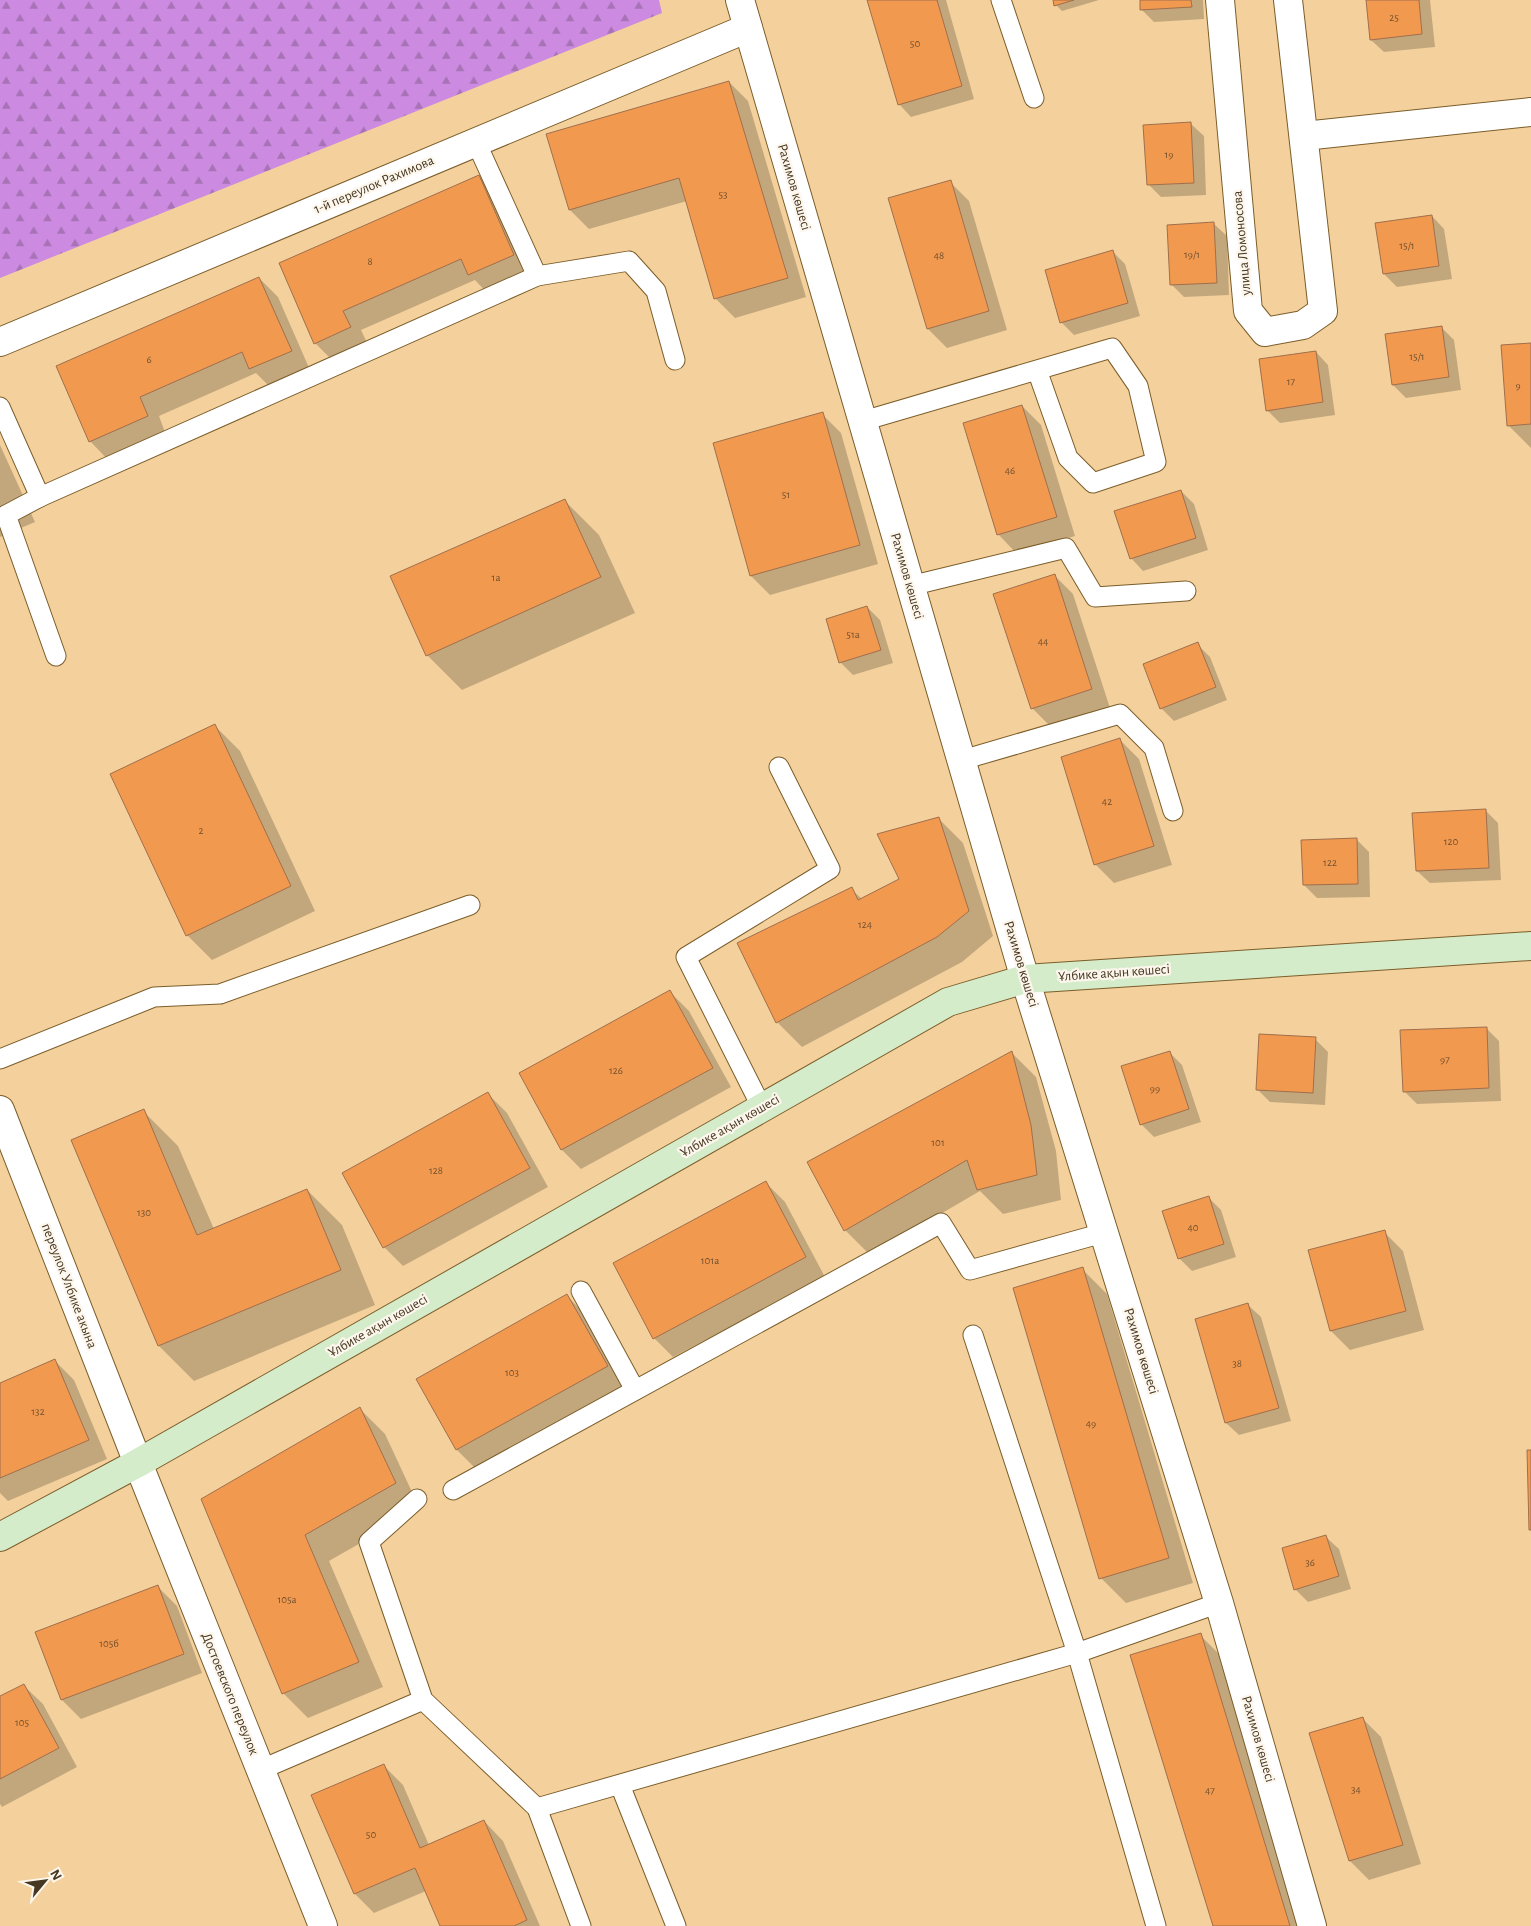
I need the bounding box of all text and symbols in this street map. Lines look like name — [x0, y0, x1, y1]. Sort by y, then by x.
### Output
house number: 25 — [1389, 12, 1399, 23]
house number: 50 — [910, 38, 920, 49]
street label: Рахимов көшесі — [775, 142, 813, 232]
house number: 19 — [1165, 149, 1173, 160]
street label: 1-й переулок Рахимова — [312, 153, 437, 217]
house number: 53 — [718, 189, 728, 200]
street label: улица Ломоносова — [1230, 189, 1254, 297]
house number: 15/1 — [1399, 240, 1415, 251]
house number: 19/1 — [1184, 249, 1200, 260]
house number: 48 — [934, 250, 944, 261]
house number: 8 — [367, 256, 373, 267]
house number: 15/1 — [1409, 351, 1425, 362]
house number: 6 — [146, 354, 152, 365]
house number: 17 — [1287, 376, 1296, 387]
house number: 9 — [1515, 380, 1521, 391]
house number: 46 — [1005, 465, 1015, 476]
house number: 51 — [782, 489, 790, 500]
street label: Рахимов көшесі — [888, 531, 926, 621]
house number: 1а — [492, 572, 500, 583]
house number: 51а — [846, 629, 860, 640]
house number: 44 — [1038, 636, 1048, 647]
house number: 42 — [1102, 796, 1112, 807]
house number: 2 — [198, 825, 204, 836]
house number: 120 — [1444, 836, 1458, 847]
house number: 122 — [1323, 857, 1337, 868]
house number: 124 — [858, 919, 872, 930]
street label: Рахимов көшесі — [1001, 919, 1041, 1009]
street label: Ұлбике ақын көшесі — [1058, 962, 1170, 984]
house number: 97 — [1440, 1054, 1450, 1065]
house number: 126 — [609, 1065, 623, 1076]
house number: 99 — [1150, 1083, 1160, 1094]
street label: Ұлбике ақын көшесі — [678, 1092, 782, 1160]
house number: 101 — [931, 1137, 945, 1148]
house number: 128 — [429, 1165, 443, 1176]
house number: 130 — [137, 1207, 151, 1218]
street label: переулок Улбике акына — [39, 1222, 100, 1351]
house number: 40 — [1187, 1222, 1199, 1233]
house number: 101а — [701, 1255, 719, 1266]
street label: Ұлбике ақын көшесі — [326, 1292, 430, 1360]
street label: Рахимов көшесі — [1121, 1306, 1161, 1396]
house number: 38 — [1232, 1358, 1242, 1369]
house number: 103 — [505, 1367, 520, 1378]
house number: 132 — [31, 1406, 45, 1417]
house number: 49 — [1086, 1418, 1096, 1429]
house number: 36 — [1305, 1557, 1315, 1568]
house number: 105а — [277, 1594, 297, 1605]
street label: Достоевского переулок — [199, 1631, 261, 1758]
house number: 105б — [99, 1638, 119, 1649]
street label: Рахимов көшесі — [1239, 1694, 1277, 1784]
house number: 105 — [15, 1717, 29, 1728]
house number: 34 — [1351, 1784, 1361, 1795]
house number: 47 — [1205, 1785, 1215, 1796]
house number: 50 — [366, 1829, 376, 1840]
north arrow — [20, 1856, 70, 1906]
text: N — [47, 1868, 64, 1883]

